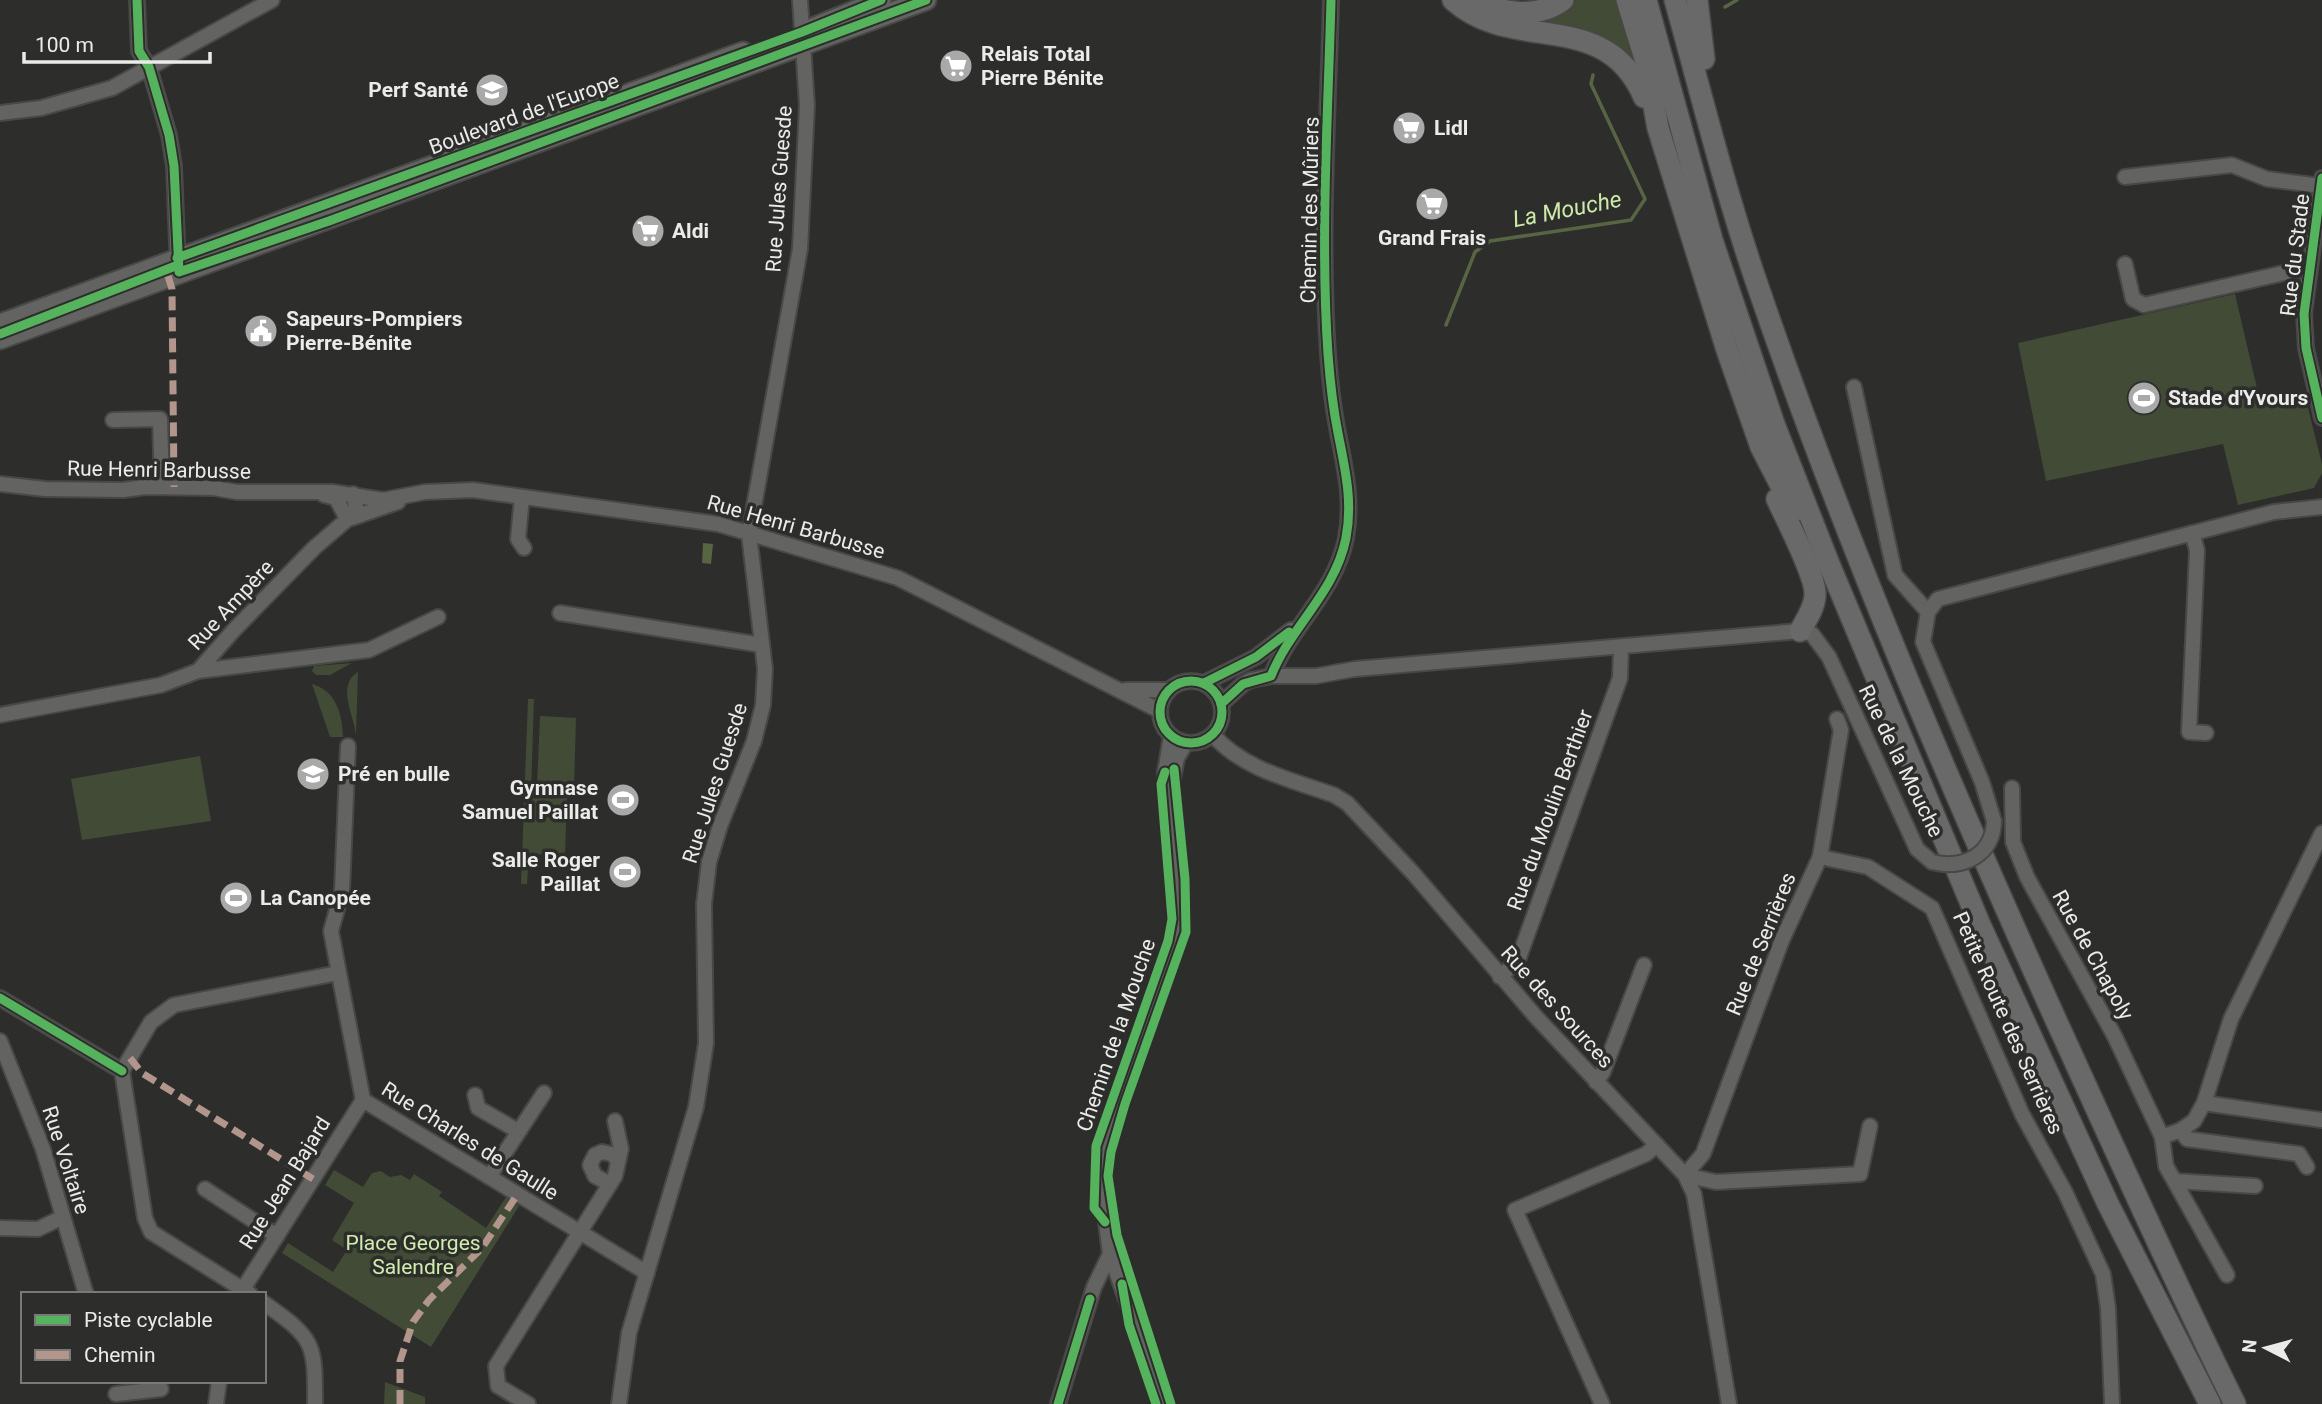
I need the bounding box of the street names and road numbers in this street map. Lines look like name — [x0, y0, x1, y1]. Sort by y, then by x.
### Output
street label: Boulevard de l'Europe — [426, 68, 622, 160]
street label: Rue Jules Guesde — [761, 105, 797, 273]
street label: Chemin des Mûriers — [1296, 116, 1324, 304]
street label: Rue du Stade — [2276, 192, 2314, 318]
street label: Rue Henri Barbusse — [67, 456, 251, 484]
street label: Rue Henri Barbusse — [704, 490, 888, 564]
street label: Rue Ampère — [183, 555, 279, 655]
street label: Rue de la Mouche — [1854, 681, 1948, 841]
street label: Rue Jules Guesde — [678, 700, 752, 866]
street label: Rue du Moulin Berthier — [1502, 706, 1598, 914]
street label: Rue de Serrières — [1721, 869, 1801, 1019]
street label: Rue de Chapoly — [2047, 886, 2139, 1024]
street label: Petite Route des Serrières — [1948, 908, 2068, 1138]
street label: Chemin de la Mouche — [1072, 935, 1160, 1135]
street label: Rue des Sources — [1496, 941, 1618, 1073]
street label: Rue Charles de Gaulle — [377, 1077, 563, 1205]
street label: Rue Voltaire — [37, 1103, 95, 1217]
street label: Rue Jean Bajard — [235, 1112, 335, 1254]

